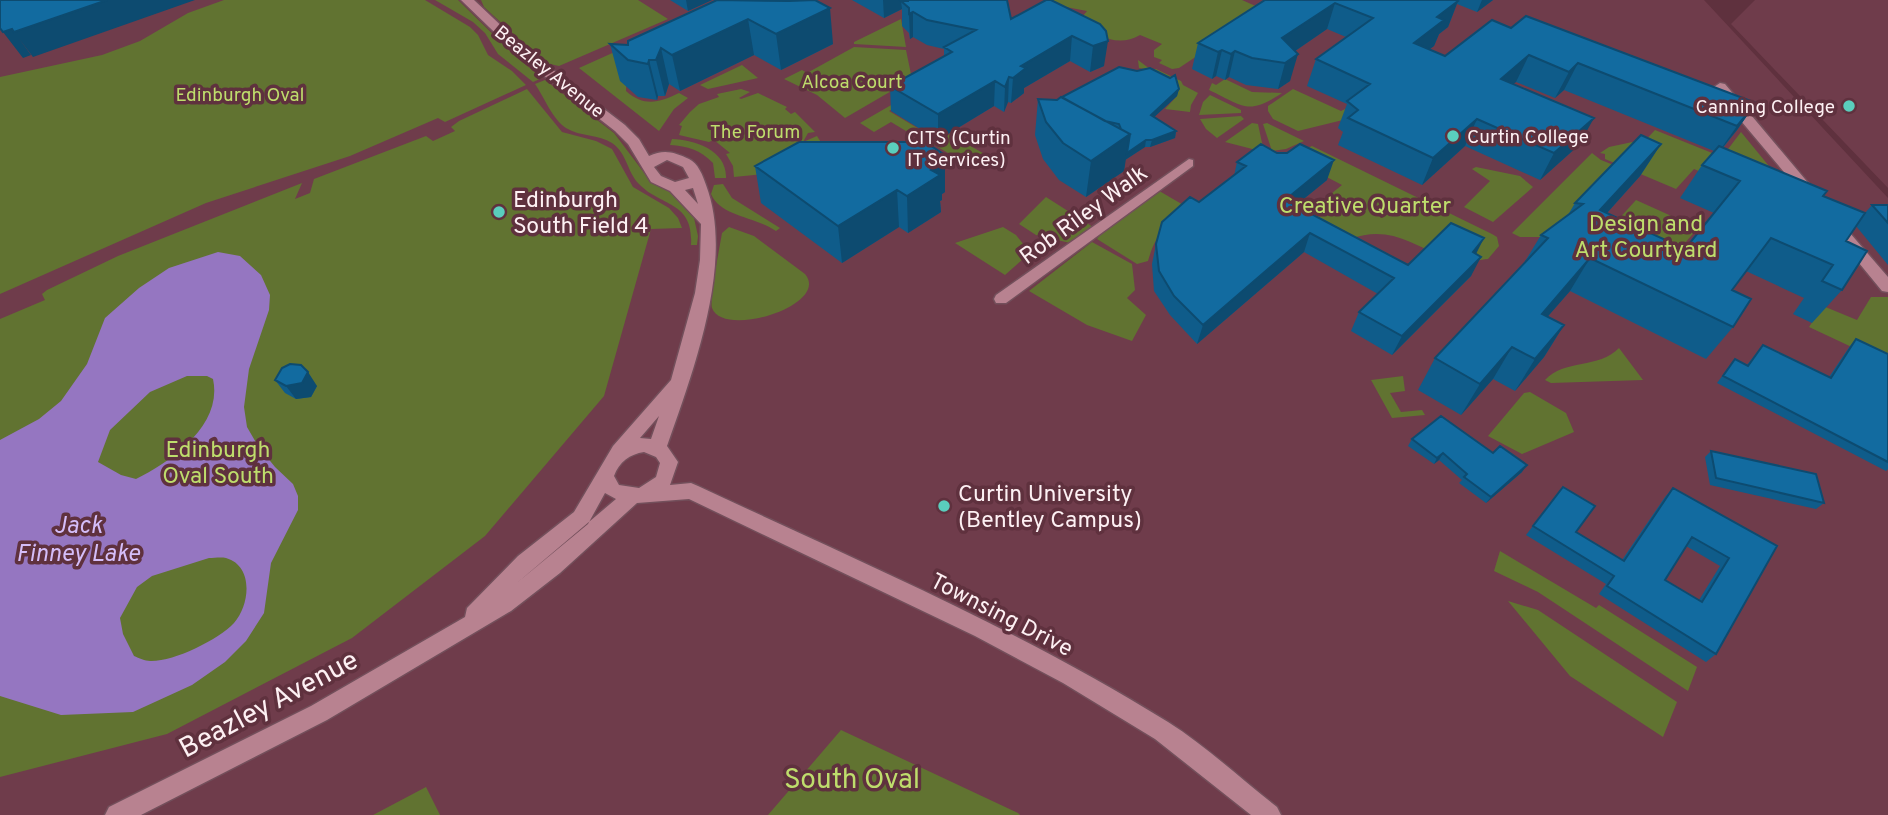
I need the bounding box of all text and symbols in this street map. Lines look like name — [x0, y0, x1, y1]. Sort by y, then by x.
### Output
street label: Beazley Avenue — [489, 21, 609, 124]
park label: Alcoa Court — [801, 71, 903, 95]
park label: Edinburgh Oval — [175, 84, 305, 108]
place label: Canning College — [1696, 96, 1835, 120]
marker: Canning College — [1841, 98, 1857, 114]
park label: The Forum — [710, 121, 800, 145]
place label: Curtin College — [1467, 126, 1589, 150]
place label: CITS (Curtin IT Services) — [907, 127, 1011, 173]
marker: Curtin College — [1445, 128, 1461, 144]
marker: CITS (Curtin IT Services) — [885, 140, 901, 156]
street label: Rob Riley Walk — [1015, 160, 1154, 272]
place label: Edinburgh South Field 4 — [513, 187, 649, 242]
park label: Creative Quarter — [1279, 193, 1451, 222]
marker: Edinburgh South Field 4 — [491, 204, 507, 220]
park label: Design and Art Courtyard — [1575, 211, 1717, 266]
park label: Edinburgh Oval South — [162, 437, 274, 492]
place label: Curtin University (Bentley Campus) — [958, 481, 1142, 536]
marker: Curtin University (Bentley Campus) — [936, 498, 952, 514]
water label: Jack Finney Lake — [16, 512, 141, 570]
street label: Townsing Drive — [925, 568, 1077, 665]
street label: Beazley Avenue — [173, 643, 365, 768]
park label: South Oval — [784, 763, 920, 799]

